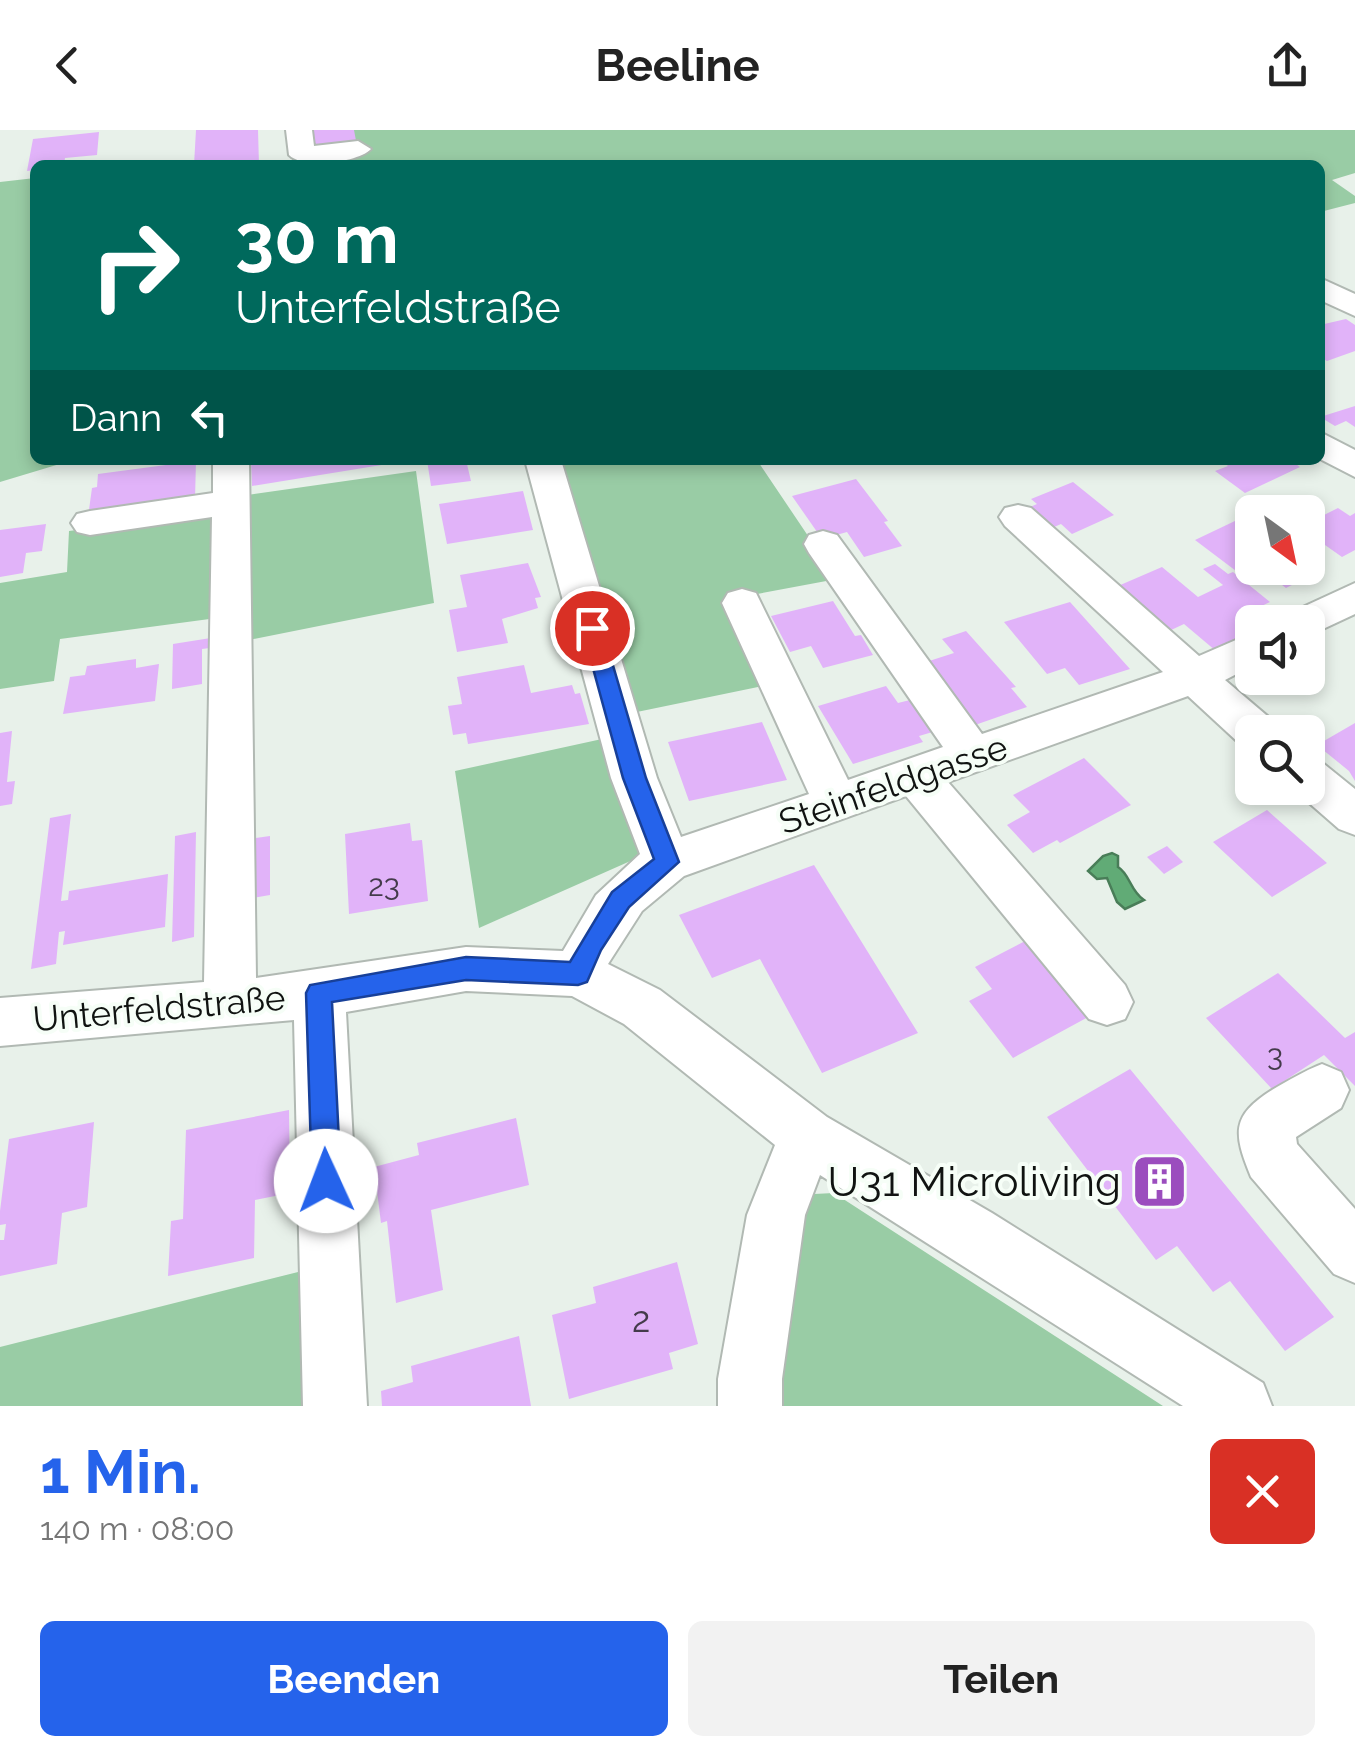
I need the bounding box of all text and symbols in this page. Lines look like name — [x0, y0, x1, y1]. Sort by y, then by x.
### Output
icon: back — [40, 38, 95, 93]
icon: share — [1260, 38, 1315, 93]
text: Beeline — [595, 39, 760, 92]
text: 30 m — [235, 197, 399, 279]
icon: right — [70, 200, 200, 330]
text: Unterfeldstraße — [235, 281, 561, 334]
icon: left — [182, 390, 237, 445]
text: Dann — [70, 395, 162, 440]
north arrow — [1235, 495, 1325, 585]
map controls — [1235, 495, 1325, 805]
pin — [550, 586, 635, 671]
icon: arrive — [565, 601, 620, 656]
button: sound — [1235, 605, 1325, 695]
button: search — [1235, 715, 1325, 805]
street label: Steinfeldgasse — [773, 726, 1013, 842]
house number: 23 — [368, 868, 400, 903]
street label: Unterfeldstraße — [31, 977, 287, 1039]
house number: 3 — [1267, 1038, 1283, 1073]
position arrow — [274, 1129, 378, 1233]
building icon: U31 Microliving — [1130, 1151, 1190, 1211]
place label: U31 Microliving — [828, 1157, 1121, 1206]
house number: 2 — [632, 1299, 650, 1340]
text: 1 Min. — [40, 1437, 201, 1507]
button: close — [1210, 1439, 1315, 1544]
text: 140 m · 08:00 — [40, 1510, 234, 1547]
button: Beenden — [40, 1621, 668, 1736]
button: Teilen — [688, 1621, 1315, 1736]

